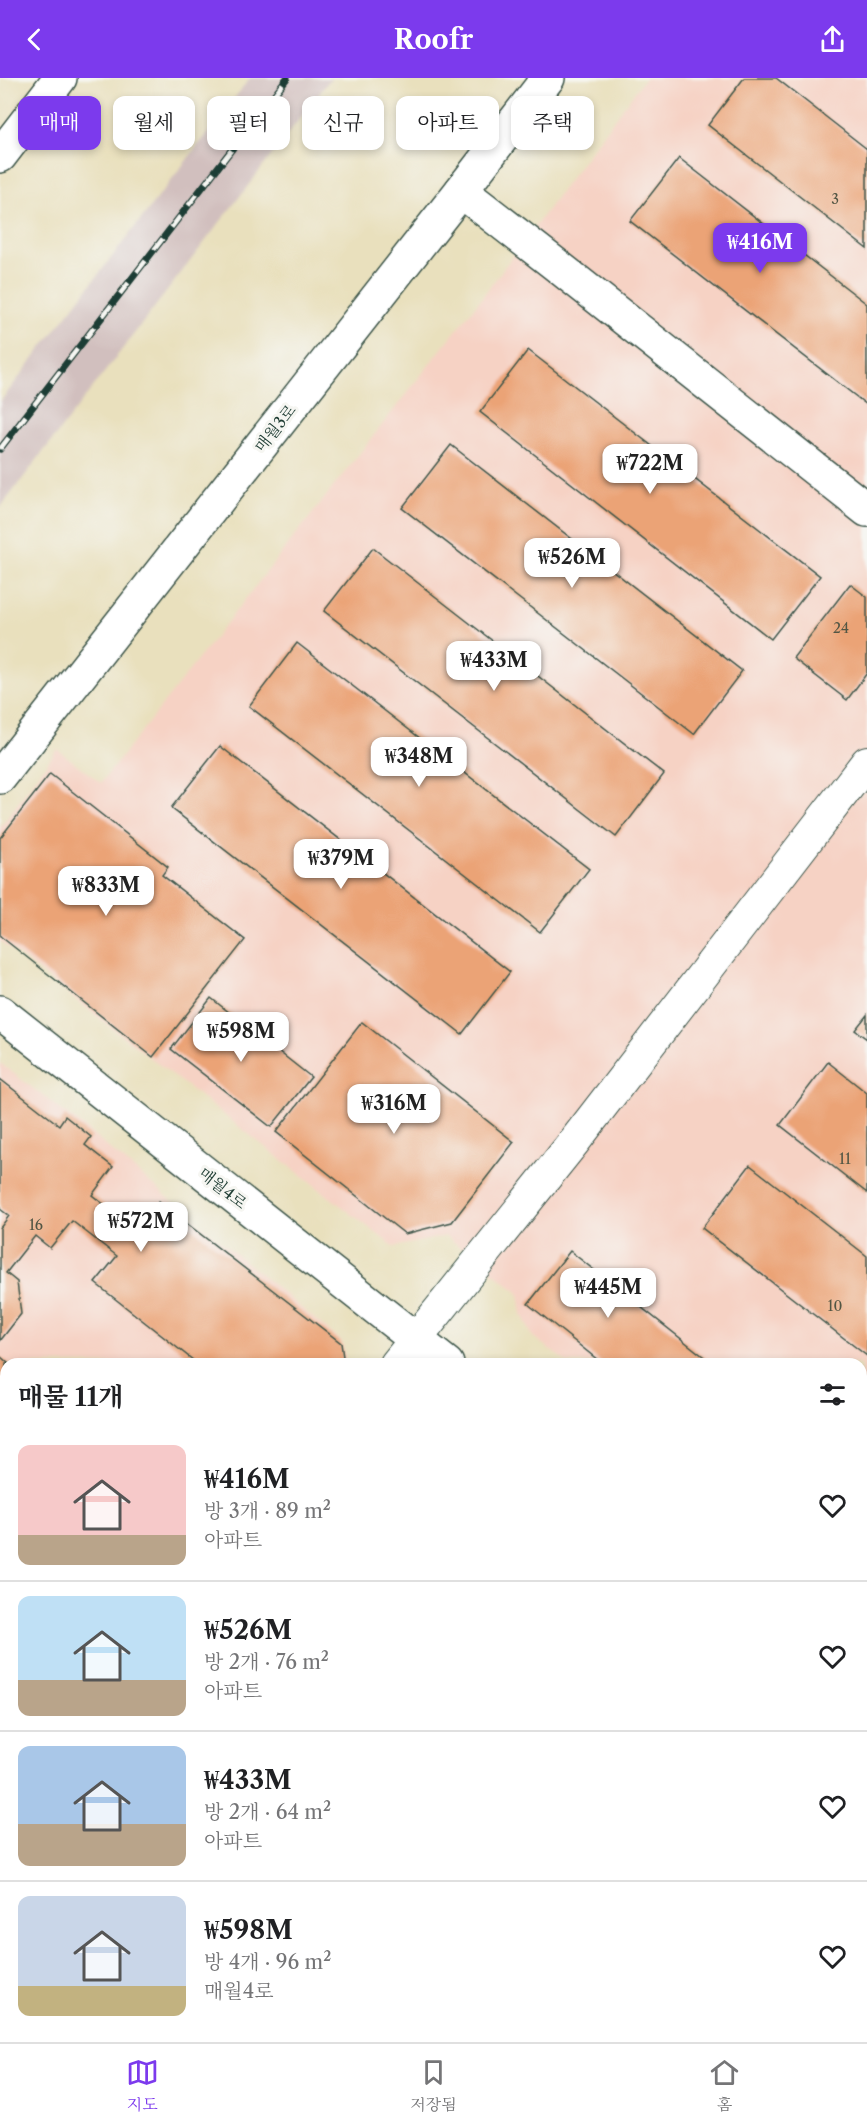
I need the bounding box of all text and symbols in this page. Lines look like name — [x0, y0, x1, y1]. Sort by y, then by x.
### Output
icon: back — [18, 23, 51, 56]
text: Roofr — [394, 23, 473, 56]
icon: share — [816, 23, 849, 56]
chip: 매매 — [18, 96, 101, 150]
chip: 월세 — [113, 96, 195, 150]
chip: 필터 — [207, 96, 290, 150]
chip: 신규 — [302, 96, 384, 150]
chip: 아파트 — [396, 96, 499, 150]
chip: 주택 — [511, 96, 594, 150]
house number: 3 — [831, 190, 839, 208]
pin: ₩416M — [718, 223, 802, 274]
text: ₩416M — [727, 230, 793, 254]
street label: 매월3로 — [250, 400, 300, 456]
pin: ₩722M — [608, 444, 692, 495]
text: ₩722M — [616, 451, 684, 475]
pin: ₩526M — [530, 538, 614, 589]
text: ₩526M — [538, 545, 606, 569]
house number: 24 — [833, 619, 849, 637]
pin: ₩433M — [452, 641, 536, 692]
text: ₩433M — [460, 648, 528, 672]
pin: ₩348M — [377, 737, 461, 788]
text: ₩348M — [385, 744, 453, 768]
pin: ₩379M — [299, 839, 383, 890]
text: ₩379M — [308, 846, 374, 870]
pin: ₩833M — [64, 866, 148, 917]
text: ₩833M — [72, 873, 140, 897]
pin: ₩598M — [199, 1012, 283, 1063]
text: ₩598M — [207, 1019, 275, 1043]
pin: ₩316M — [352, 1084, 436, 1135]
text: ₩316M — [361, 1091, 427, 1115]
house number: 11 — [839, 1150, 851, 1168]
street label: 매월4로 — [195, 1163, 251, 1213]
pin: ₩572M — [99, 1202, 183, 1253]
text: ₩572M — [108, 1209, 174, 1233]
house number: 16 — [29, 1216, 43, 1234]
pin: ₩445M — [566, 1268, 650, 1319]
text: ₩445M — [574, 1275, 642, 1299]
house number: 10 — [828, 1297, 842, 1315]
icon: filters — [816, 1378, 849, 1411]
text: 매물 11개 — [18, 1381, 123, 1413]
text: ₩416M — [204, 1463, 290, 1495]
icon: home — [66, 1469, 138, 1541]
icon: heart — [816, 1489, 849, 1522]
text: 방 3개 · 89 m² — [204, 1499, 331, 1523]
text: 아파트 — [204, 1528, 262, 1552]
text: ₩526M — [204, 1614, 292, 1646]
icon: home — [66, 1620, 138, 1692]
icon: heart — [816, 1640, 849, 1673]
text: 방 2개 · 76 m² — [204, 1650, 329, 1674]
text: 아파트 — [204, 1679, 262, 1703]
text: ₩433M — [204, 1764, 292, 1796]
icon: home — [66, 1770, 138, 1842]
icon: heart — [816, 1790, 849, 1823]
text: 방 2개 · 64 m² — [204, 1800, 331, 1824]
text: 아파트 — [204, 1829, 262, 1853]
text: ₩598M — [204, 1914, 293, 1946]
icon: home — [66, 1920, 138, 1992]
icon: heart — [816, 1940, 849, 1973]
text: 방 4개 · 96 m² — [204, 1950, 331, 1974]
text: 매월4로 — [204, 1979, 274, 2003]
tab: 지도 — [126, 2056, 159, 2115]
tab: 저장됨 — [410, 2056, 457, 2115]
tab: 홈 — [708, 2056, 741, 2115]

